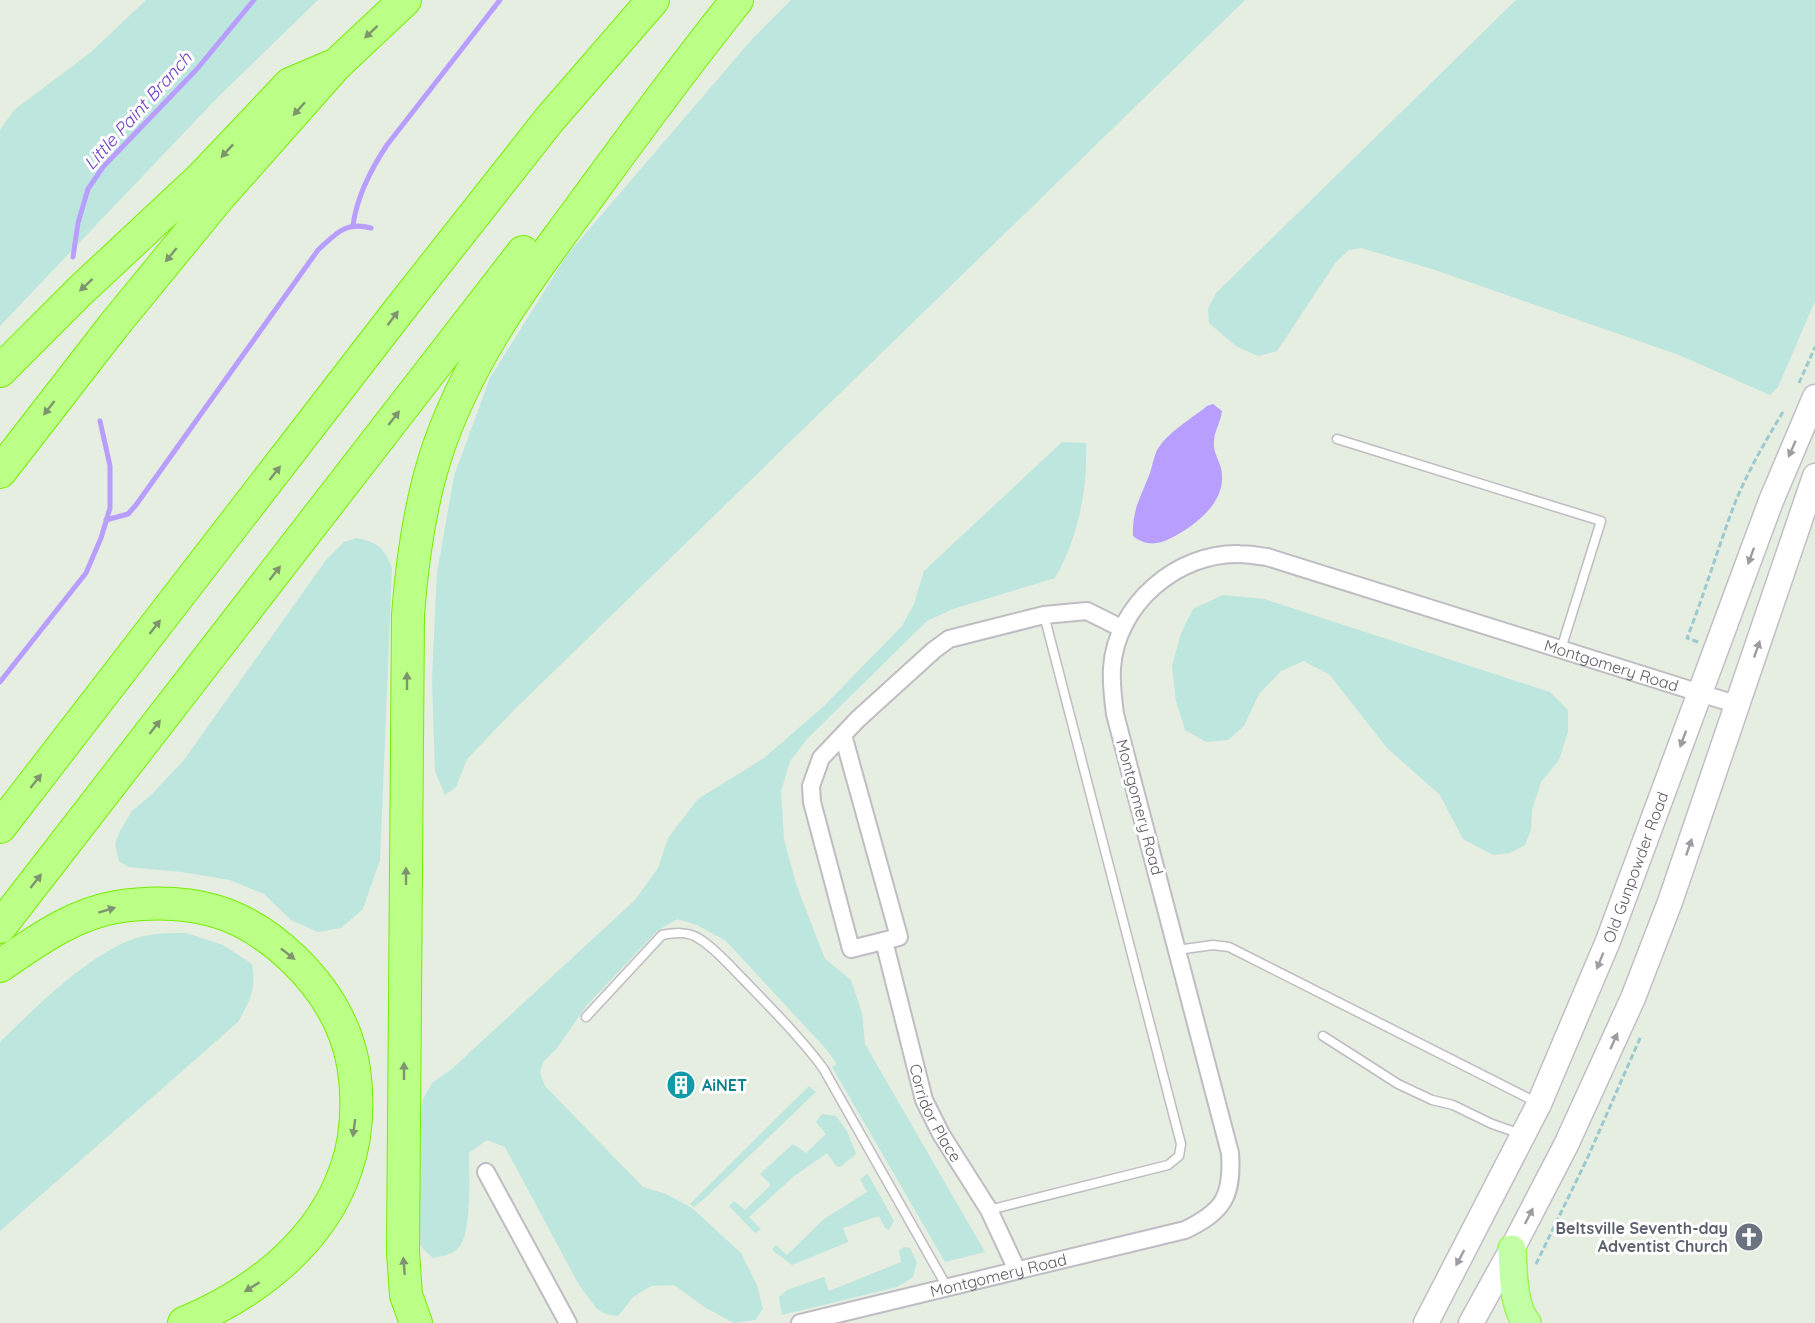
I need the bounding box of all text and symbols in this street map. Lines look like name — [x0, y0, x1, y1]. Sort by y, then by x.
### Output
one-way arrow — [364, 25, 379, 38]
water label: Little Paint Branch — [79, 46, 197, 174]
one-way arrow — [292, 101, 306, 116]
one-way arrow — [220, 143, 234, 158]
one-way arrow — [165, 248, 177, 263]
one-way arrow — [79, 278, 94, 292]
one-way arrow — [387, 310, 400, 326]
one-way arrow — [43, 400, 56, 416]
one-way arrow — [387, 411, 399, 426]
one-way arrow — [1787, 440, 1796, 458]
one-way arrow — [268, 465, 280, 480]
one-way arrow — [1745, 547, 1755, 565]
one-way arrow — [268, 565, 280, 580]
one-way arrow — [149, 619, 161, 634]
street label: Montgomery Road — [1542, 635, 1681, 696]
one-way arrow — [1752, 640, 1762, 658]
one-way arrow — [402, 672, 412, 691]
one-way arrow — [149, 719, 161, 734]
one-way arrow — [1678, 730, 1687, 748]
street label: Montgomery Road — [1112, 737, 1168, 877]
one-way arrow — [29, 773, 42, 789]
street label: Old Gunpowder Road — [1598, 789, 1672, 946]
one-way arrow — [1684, 838, 1694, 856]
one-way arrow — [401, 867, 411, 886]
one-way arrow — [29, 873, 42, 889]
one-way arrow — [98, 905, 116, 914]
one-way arrow — [281, 947, 296, 959]
one-way arrow — [1595, 952, 1604, 970]
one-way arrow — [1610, 1032, 1620, 1050]
one-way arrow — [399, 1062, 409, 1081]
street label: Corridor Place — [905, 1062, 966, 1166]
building icon: AiNET — [665, 1069, 697, 1101]
place label: AiNET — [702, 1075, 747, 1095]
one-way arrow — [349, 1119, 358, 1138]
one-way arrow — [1524, 1208, 1534, 1225]
place label: Beltsville Seventh-day Adventist Church — [1556, 1218, 1728, 1256]
church icon: Beltsville Seventh-day Adventist Church — [1733, 1221, 1765, 1253]
street label: Montgomery Road — [928, 1249, 1069, 1301]
one-way arrow — [1455, 1249, 1465, 1266]
one-way arrow — [399, 1257, 409, 1276]
one-way arrow — [244, 1281, 260, 1292]

